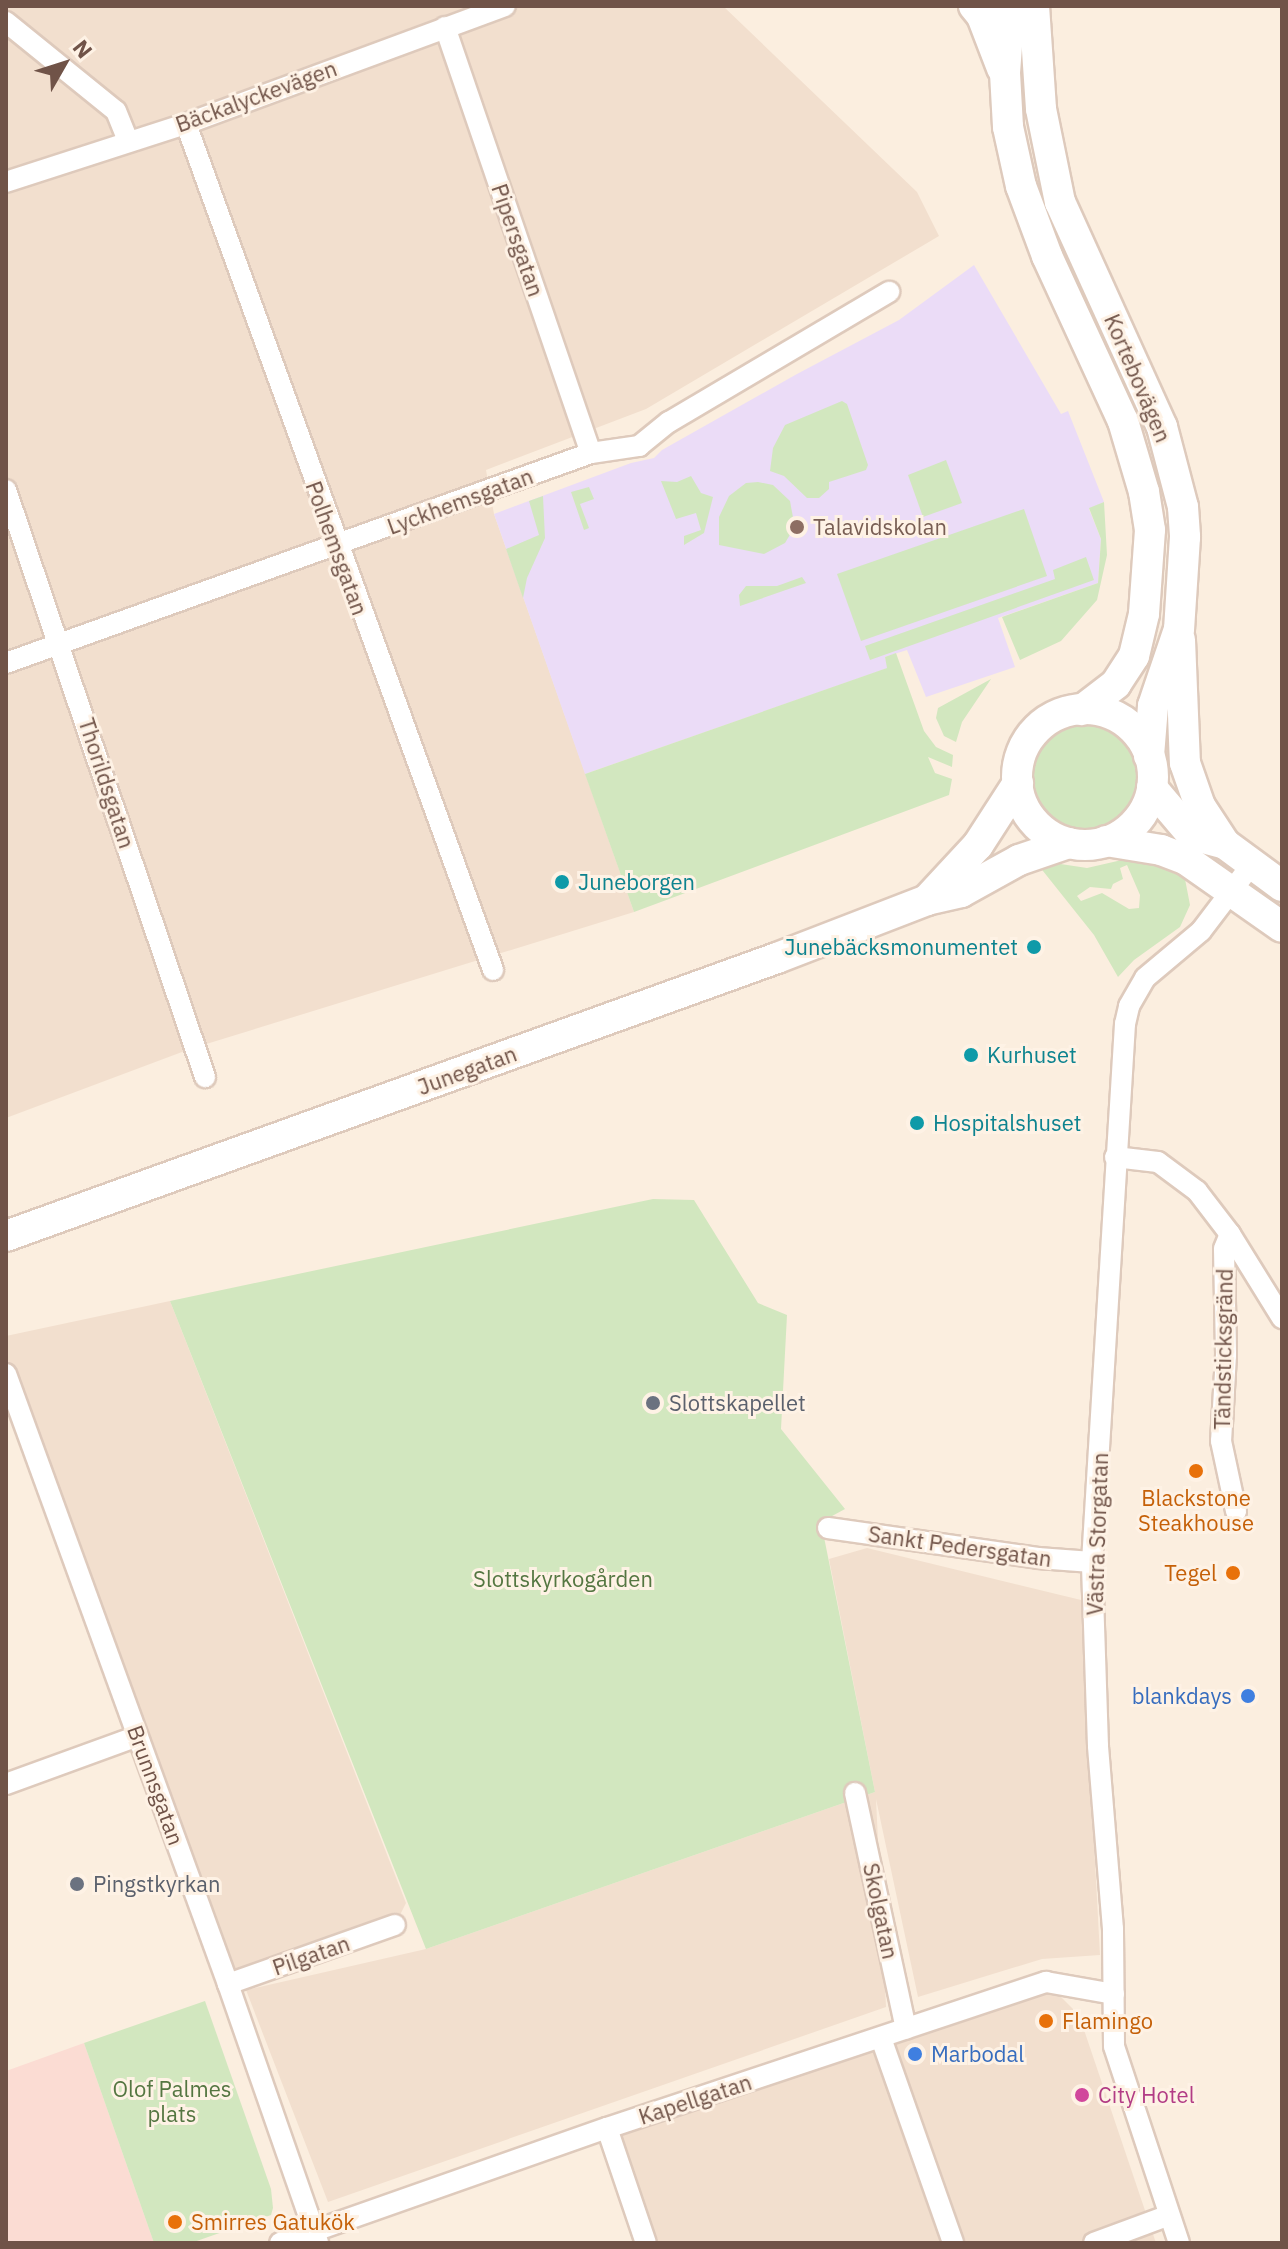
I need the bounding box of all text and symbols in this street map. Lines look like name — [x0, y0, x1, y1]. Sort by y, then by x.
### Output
north arrow — [24, 24, 104, 104]
text: N — [67, 33, 99, 64]
street label: Bäckalyckevägen — [172, 55, 340, 137]
street label: Pipersgatan — [486, 180, 550, 300]
street label: Kortebovägen — [1099, 310, 1177, 446]
street label: Lyckhemsgatan — [384, 462, 536, 540]
street label: Polhemsgatan — [301, 477, 373, 619]
place label: Talavidskolan — [813, 514, 947, 540]
marker: Talavidskolan — [788, 518, 806, 536]
street label: Thorildsgatan — [74, 714, 140, 852]
place label: Juneborgen — [578, 869, 695, 895]
marker: Juneborgen — [553, 873, 571, 891]
place label: Junebäcksmonumentet — [784, 934, 1018, 960]
marker: Junebäcksmonumentet — [1025, 938, 1043, 956]
street label: Junegatan — [414, 1040, 520, 1100]
place label: Kurhuset — [987, 1042, 1077, 1068]
marker: Kurhuset — [962, 1046, 980, 1064]
place label: Hospitalshuset — [933, 1110, 1082, 1136]
marker: Hospitalshuset — [908, 1114, 926, 1132]
street label: Tändsticksgränd — [1208, 1268, 1238, 1430]
place label: Slottskapellet — [669, 1390, 806, 1416]
marker: Slottskapellet — [644, 1394, 662, 1412]
street label: Västra Storgatan — [1081, 1452, 1113, 1616]
marker: Blackstone Steakhouse — [1187, 1462, 1205, 1480]
place label: Blackstone Steakhouse — [1138, 1484, 1254, 1536]
street label: Sankt Pedersgatan — [867, 1520, 1053, 1572]
place label: Tegel — [1164, 1560, 1217, 1586]
marker: Tegel — [1224, 1564, 1242, 1582]
park label: Slottskyrkogården — [473, 1566, 653, 1592]
place label: blankdays — [1132, 1683, 1232, 1709]
marker: blankdays — [1239, 1687, 1257, 1705]
street label: Brunnsgatan — [122, 1721, 190, 1849]
street label: Skolgatan — [858, 1861, 904, 1961]
place label: Pingstkyrkan — [93, 1871, 221, 1897]
marker: Pingstkyrkan — [68, 1875, 86, 1893]
street label: Pilgatan — [269, 1929, 353, 1981]
place label: Flamingo — [1062, 2008, 1153, 2034]
marker: Flamingo — [1037, 2012, 1055, 2030]
place label: Marbodal — [931, 2041, 1024, 2067]
marker: Marbodal — [906, 2045, 924, 2063]
street label: Kapellgatan — [635, 2068, 755, 2130]
park label: Olof Palmes plats — [113, 2075, 231, 2126]
place label: City Hotel — [1098, 2082, 1195, 2108]
marker: City Hotel — [1073, 2086, 1091, 2104]
place label: Smirres Gatukök — [191, 2209, 355, 2235]
marker: Smirres Gatukök — [166, 2213, 184, 2231]

